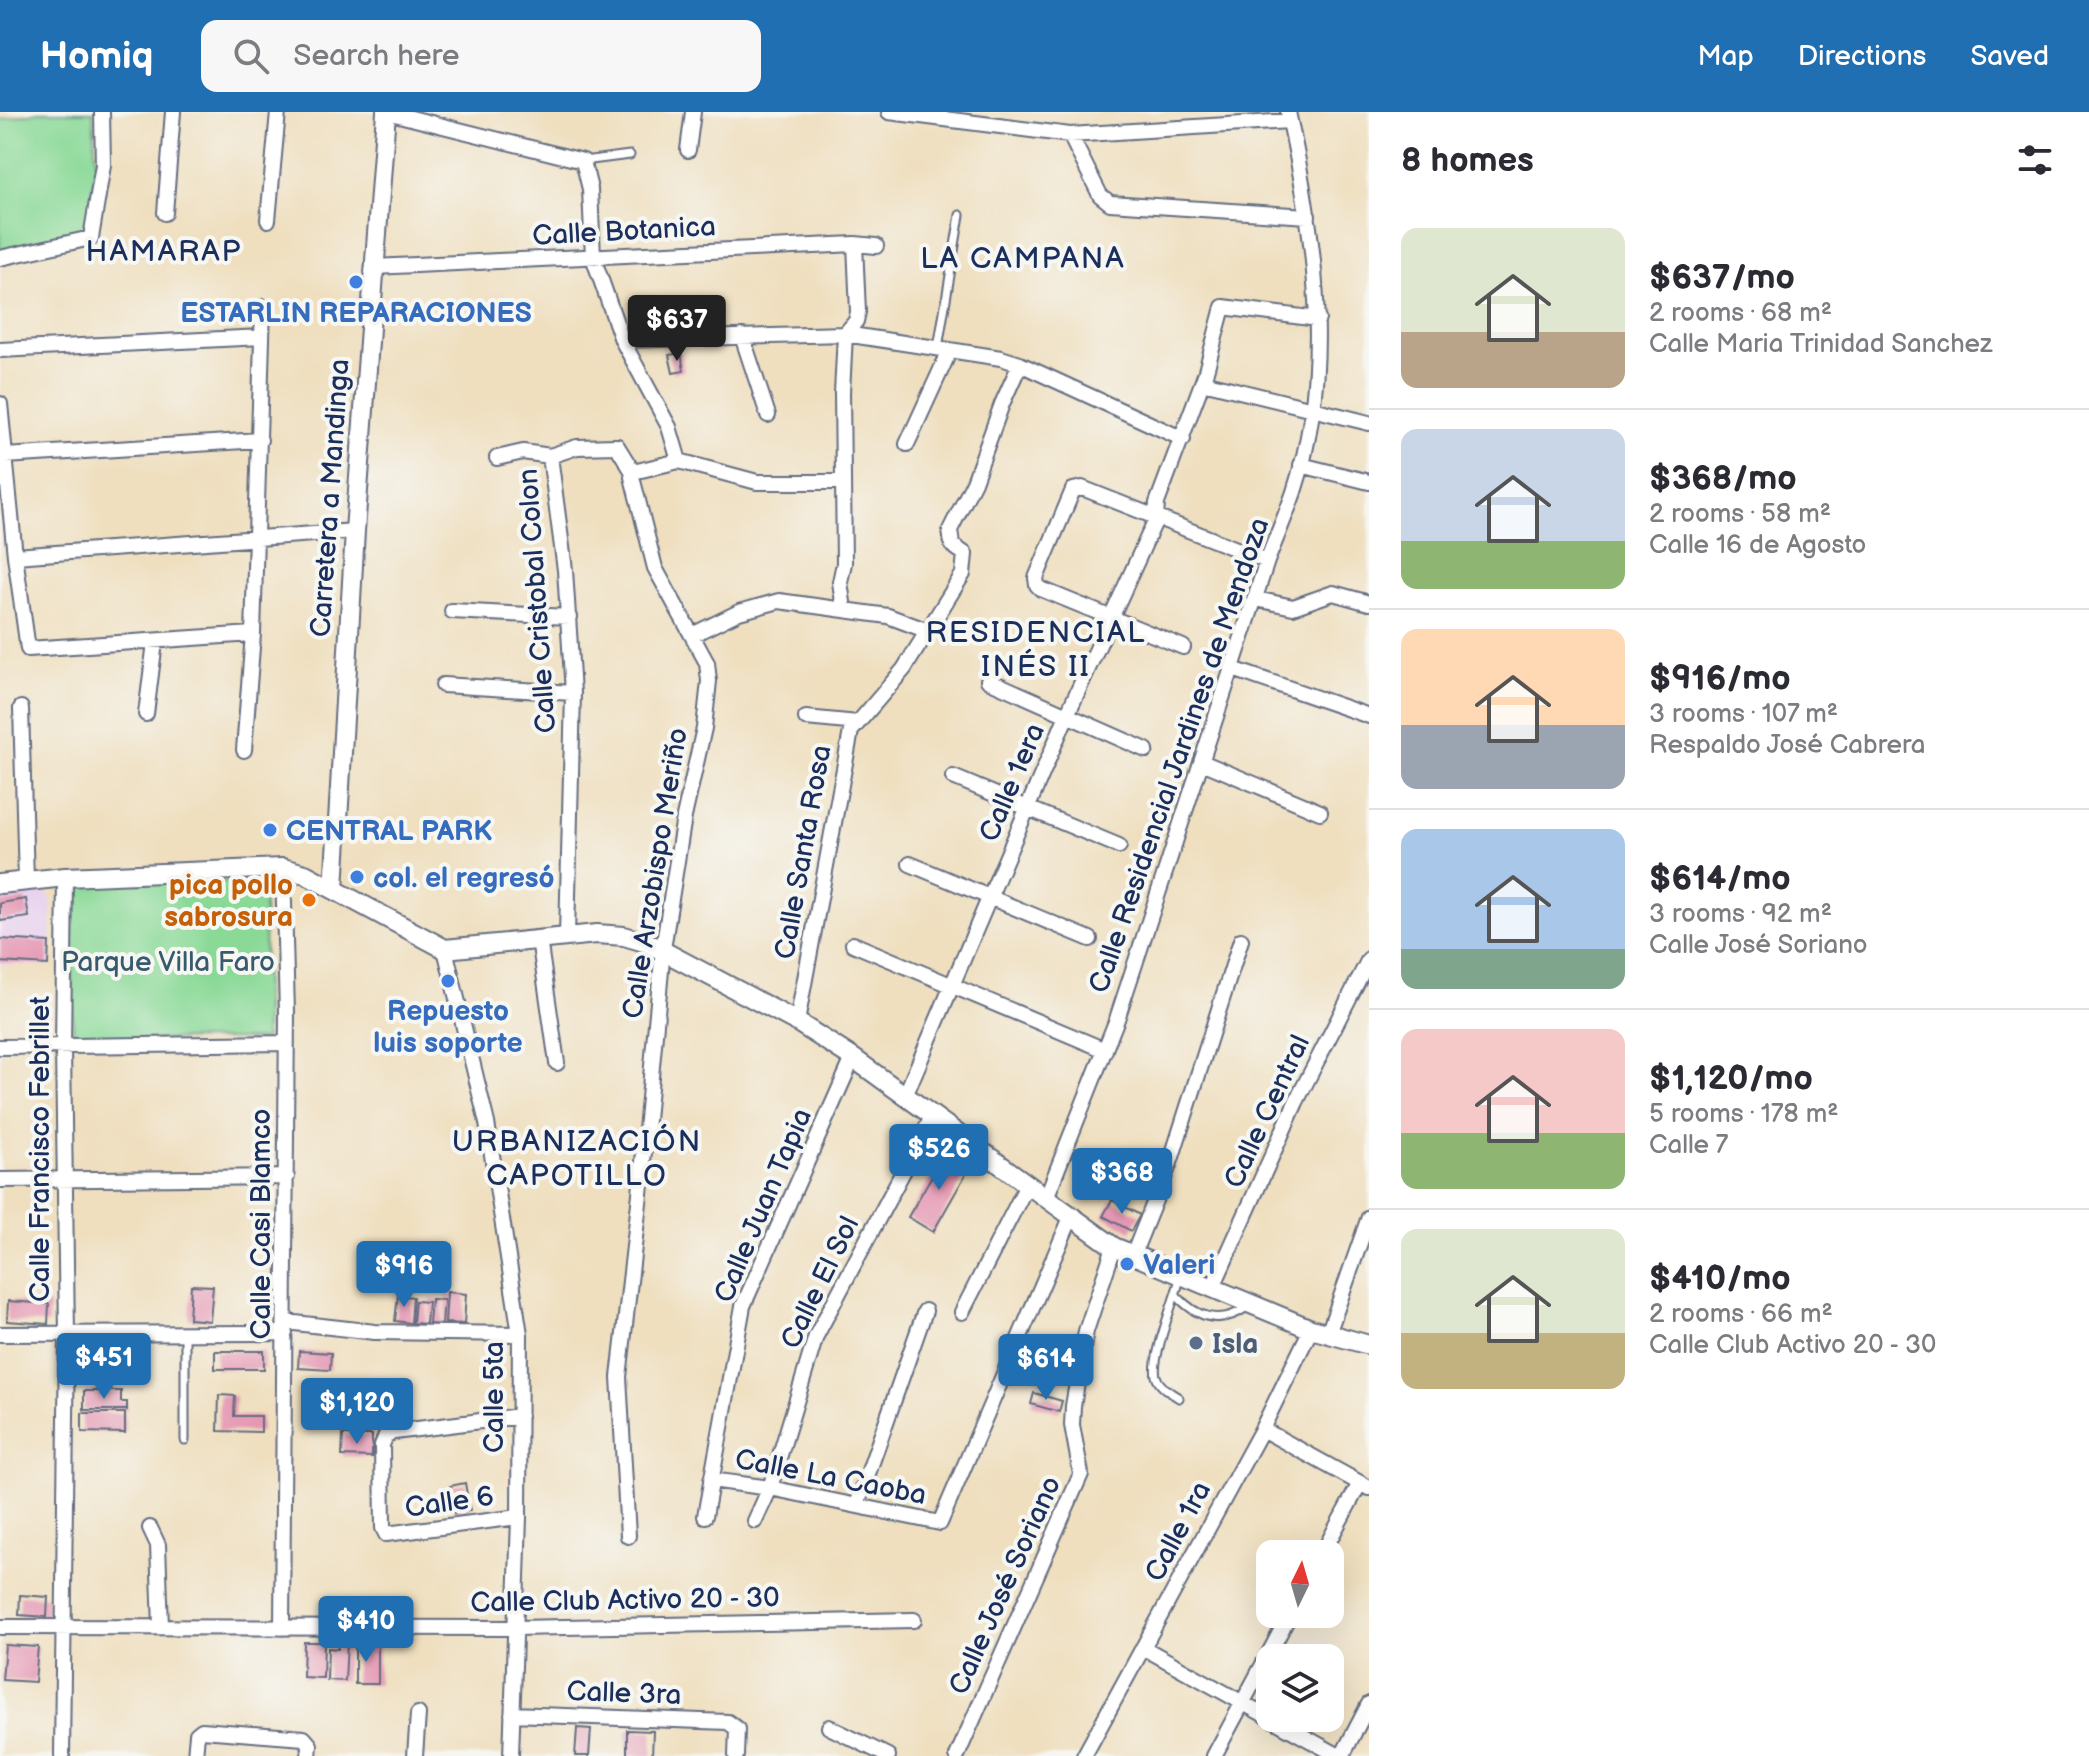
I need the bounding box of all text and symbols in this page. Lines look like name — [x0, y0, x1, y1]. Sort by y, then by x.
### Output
search box — [201, 20, 761, 92]
text: Homiq — [40, 34, 153, 79]
icon: search — [229, 34, 273, 78]
text: Search here — [293, 38, 460, 74]
text: Map — [1697, 40, 1754, 73]
text: Directions — [1798, 40, 1926, 73]
text: Saved — [1970, 40, 2049, 73]
icon: filters — [2013, 138, 2057, 182]
text: 8 homes — [1401, 140, 1534, 181]
street label: Calle Botanica — [532, 210, 717, 253]
district label: HAMARAP — [85, 234, 243, 270]
district label: LA CAMPANA — [920, 241, 1126, 277]
text: $637/mo — [1649, 257, 1795, 298]
icon: home — [1465, 260, 1561, 356]
marker: ESTARLIN REPARACIONES — [347, 273, 365, 291]
pin: $637 — [630, 295, 724, 363]
place label: ESTARLIN REPARACIONES — [180, 297, 532, 330]
text: 2 rooms · 68 m² — [1649, 298, 1832, 329]
text: $637 — [646, 305, 708, 336]
text: Calle Maria Trinidad Sanchez — [1649, 329, 1992, 360]
street label: Carretera a Mandinga — [304, 358, 357, 638]
text: $368/mo — [1649, 458, 1797, 499]
icon: home — [1465, 461, 1561, 557]
street label: Calle Cristobal Colon — [512, 467, 563, 734]
text: 2 rooms · 58 m² — [1649, 499, 1831, 530]
street label: Calle Residencial Jardines de Mendoza — [1082, 514, 1276, 997]
text: Calle 16 de Agosto — [1649, 530, 1866, 561]
district label: RESIDENCIAL INÉS II — [926, 615, 1146, 685]
text: $916/mo — [1649, 658, 1791, 699]
icon: home — [1465, 661, 1561, 757]
text: 3 rooms · 107 m² — [1649, 699, 1838, 730]
street label: Calle 1era — [973, 719, 1052, 847]
street label: Calle Arzobispo Meriño — [616, 726, 695, 1021]
text: Respaldo José Cabrera — [1649, 730, 1926, 761]
street label: Calle Santa Rosa — [768, 743, 839, 962]
place label: CENTRAL PARK — [286, 815, 492, 848]
marker: CENTRAL PARK — [261, 821, 279, 839]
text: $614/mo — [1649, 858, 1791, 899]
icon: home — [1465, 861, 1561, 957]
place label: col. el regresó — [373, 862, 555, 895]
marker: col. el regresó — [348, 868, 366, 886]
place label: pica pollo sabrosura — [164, 869, 293, 934]
marker: pica pollo sabrosura — [300, 891, 318, 909]
text: 3 rooms · 92 m² — [1649, 899, 1832, 930]
text: Calle José Soriano — [1649, 930, 1868, 961]
park label: Parque Villa Faro — [61, 946, 275, 979]
marker: Repuesto luis soporte — [439, 972, 457, 990]
place label: Repuesto luis soporte — [373, 995, 523, 1060]
street label: Calle Francisco Febrillet — [24, 996, 57, 1302]
street label: Calle Central — [1218, 1030, 1317, 1193]
text: $1,120/mo — [1649, 1058, 1813, 1099]
icon: home — [1465, 1061, 1561, 1157]
text: 5 rooms · 178 m² — [1649, 1099, 1838, 1130]
street label: Calle Juan Tapia — [708, 1104, 819, 1308]
street label: Calle Casi Blamco — [245, 1109, 278, 1339]
district label: URBANIZACIÓN CAPOTILLO — [452, 1123, 702, 1194]
pin: $526 — [892, 1124, 986, 1192]
text: Calle 7 — [1649, 1130, 1728, 1161]
text: $526 — [907, 1134, 971, 1165]
pin: $368 — [1075, 1148, 1169, 1216]
text: $368 — [1090, 1158, 1154, 1189]
street label: Calle El Sol — [774, 1211, 867, 1354]
pin: $916 — [357, 1241, 451, 1309]
place label: Valeri — [1143, 1249, 1215, 1282]
text: $916 — [374, 1251, 434, 1282]
marker: Valeri — [1118, 1255, 1136, 1273]
text: $410/mo — [1649, 1258, 1791, 1299]
icon: home — [1465, 1261, 1561, 1357]
text: 2 rooms · 66 m² — [1649, 1299, 1833, 1330]
place label: Isla — [1212, 1328, 1258, 1361]
text: Calle Club Activo 20 - 30 — [1649, 1330, 1936, 1361]
pin: $451 — [57, 1333, 151, 1401]
pin: $614 — [999, 1334, 1093, 1402]
marker: Isla — [1187, 1334, 1205, 1352]
street label: Calle 5ta — [478, 1341, 511, 1453]
text: $451 — [75, 1343, 133, 1374]
text: $614 — [1016, 1344, 1076, 1375]
pin: $1,120 — [292, 1378, 422, 1446]
text: $1,120 — [319, 1388, 395, 1419]
street label: Calle La Caoba — [732, 1443, 929, 1512]
street label: Calle José Soriano — [942, 1471, 1068, 1700]
street label: Calle 1ra — [1138, 1476, 1218, 1587]
street label: Calle 6 — [403, 1480, 496, 1525]
north arrow — [1256, 1540, 1344, 1628]
map controls — [1256, 1540, 1344, 1732]
street label: Calle Club Activo 20 - 30 — [470, 1581, 780, 1620]
pin: $410 — [319, 1596, 413, 1664]
text: $410 — [336, 1606, 396, 1637]
button: layers — [1256, 1644, 1344, 1732]
street label: Calle 3ra — [566, 1675, 682, 1712]

